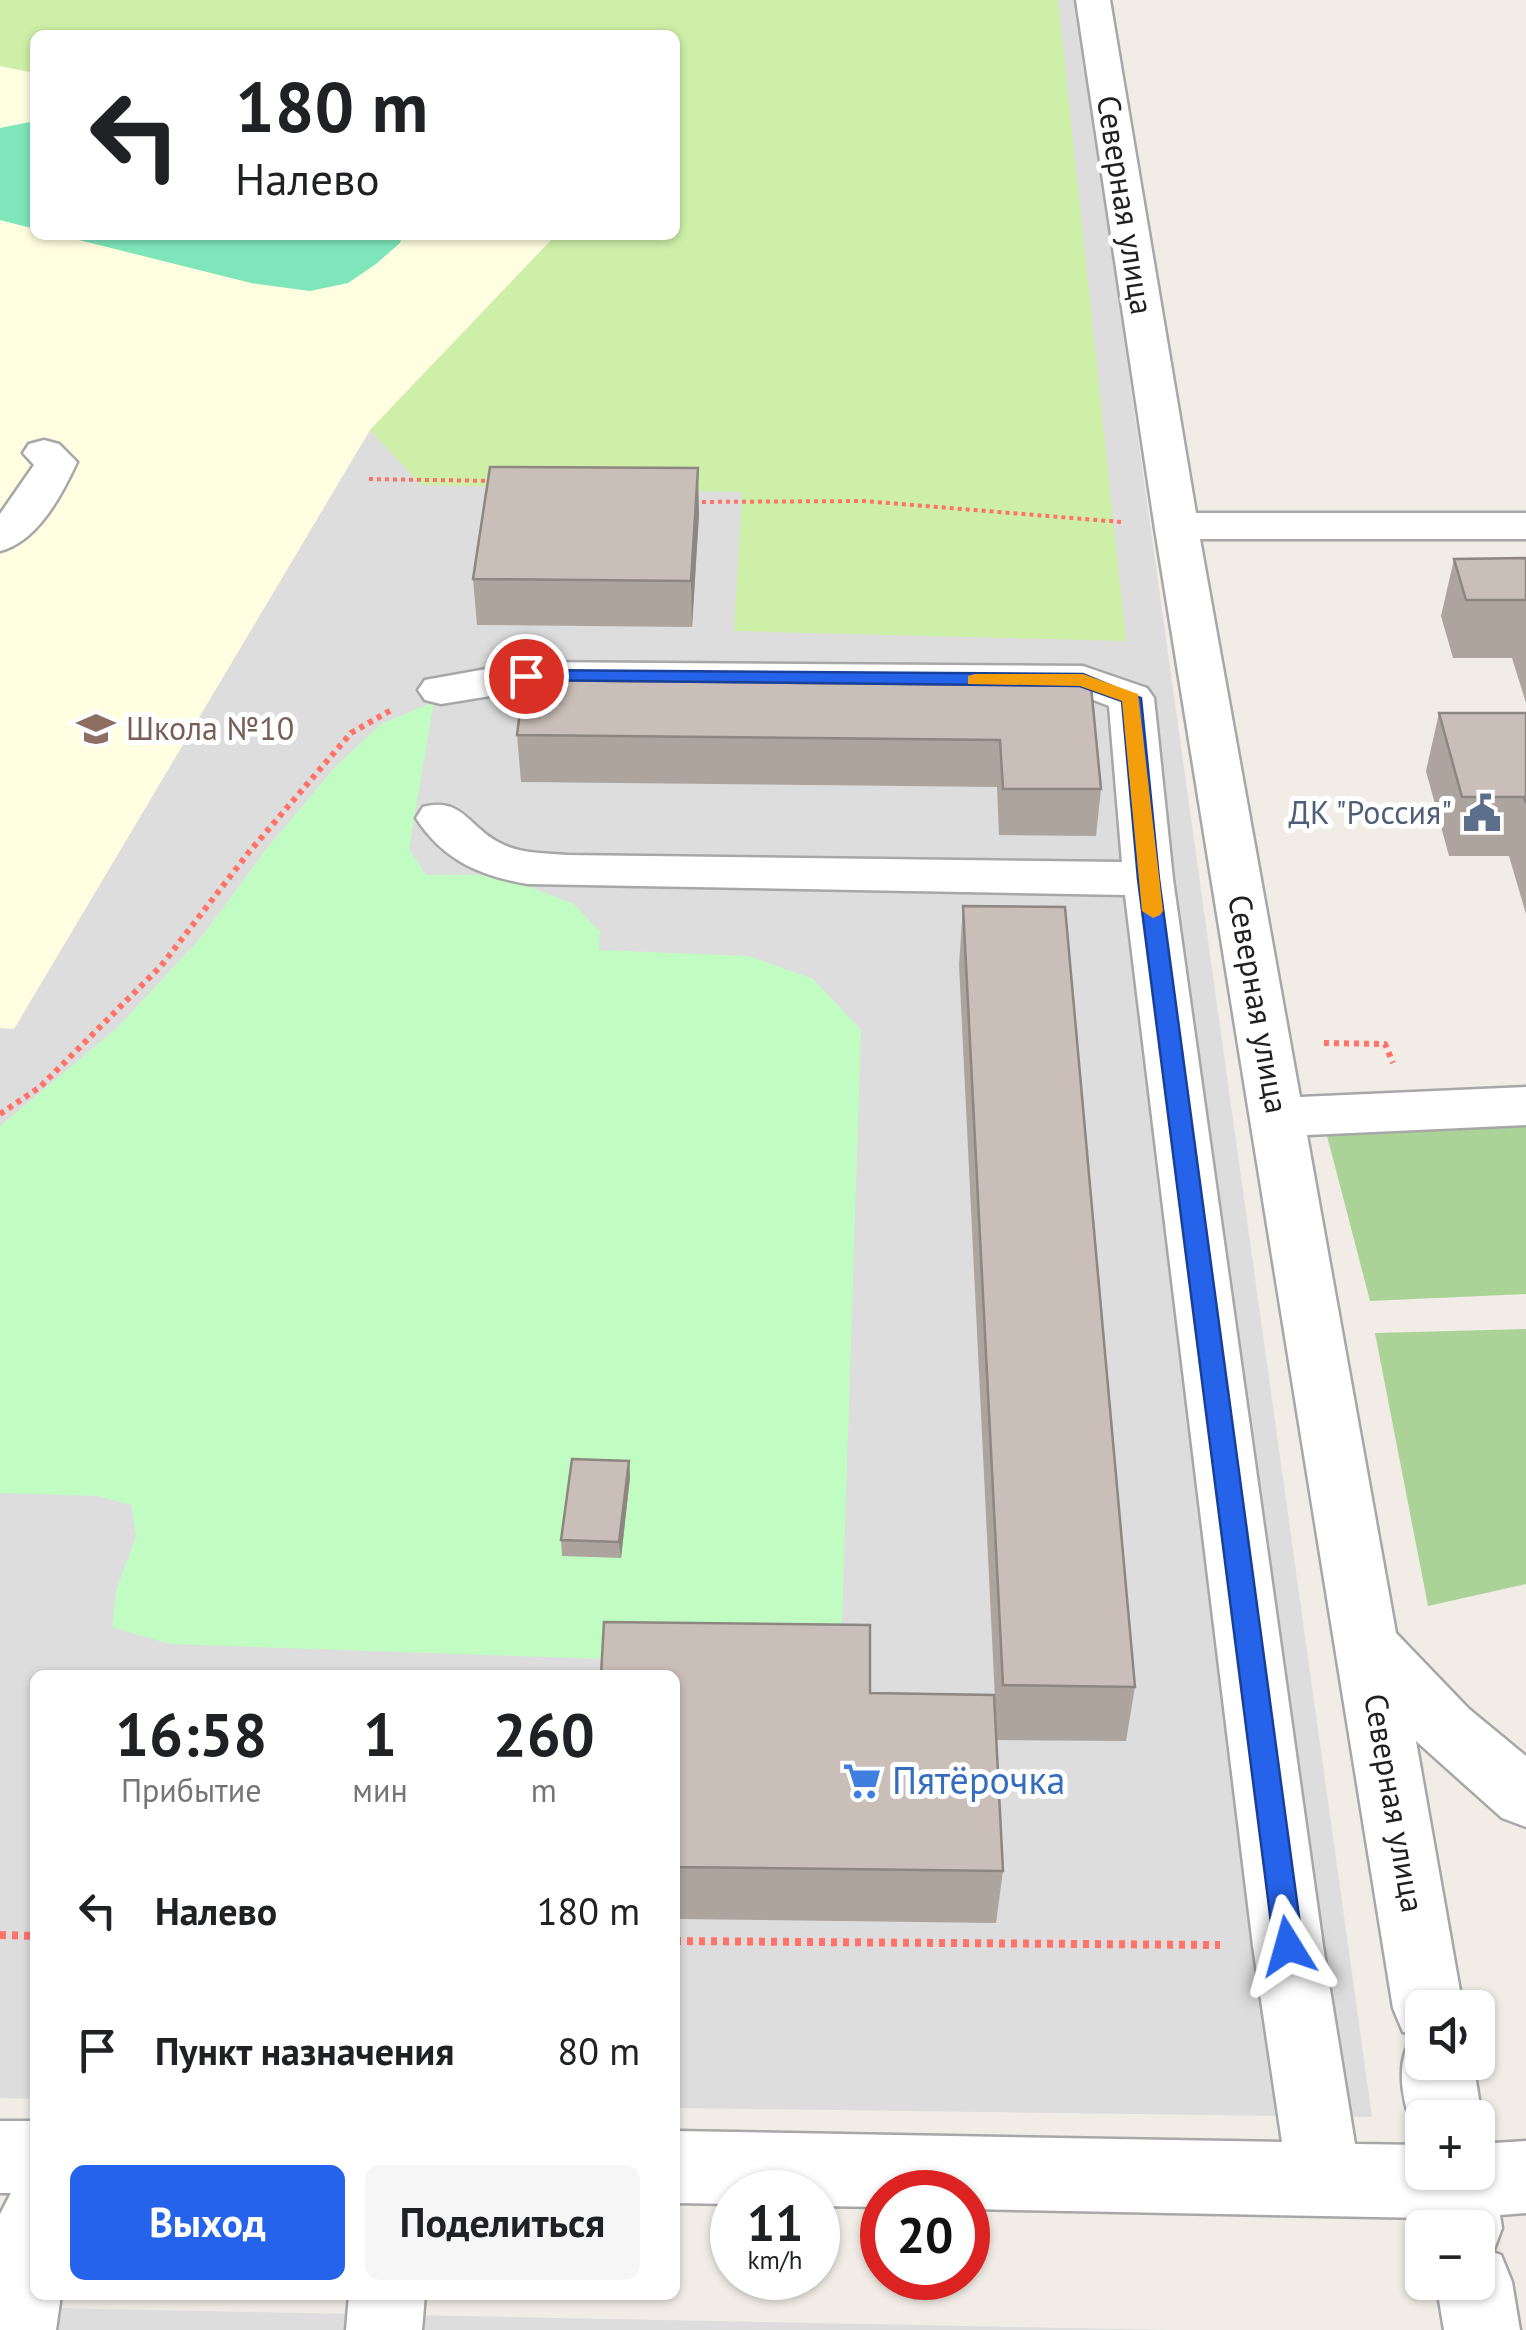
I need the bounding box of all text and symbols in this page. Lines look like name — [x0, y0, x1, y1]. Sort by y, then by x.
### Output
text: 180 m — [235, 61, 428, 151]
icon: left — [70, 70, 200, 200]
street label: Северная улица — [1088, 92, 1164, 317]
text: Налево — [235, 149, 380, 207]
pin — [484, 634, 569, 719]
icon: arrive — [499, 649, 554, 704]
place label: Школа №10 — [126, 707, 294, 749]
school or university icon: Школа №10 — [75, 708, 117, 750]
place label: ДК "Россия" — [1289, 791, 1452, 833]
public building icon: ДК "Россия" — [1461, 792, 1503, 834]
street label: Северная улица — [1219, 891, 1299, 1116]
street label: Северная улица — [1355, 1690, 1435, 1915]
text: 16:58 — [115, 1695, 267, 1773]
text: 1 — [363, 1695, 397, 1773]
text: 260 — [493, 1695, 595, 1773]
place label: Пятёрочка — [892, 1755, 1065, 1804]
supermarket icon: Пятёрочка — [841, 1760, 883, 1802]
text: Прибытие — [121, 1769, 261, 1811]
text: мин — [352, 1769, 408, 1811]
text: m — [531, 1769, 557, 1811]
icon: left — [70, 1883, 125, 1938]
text: Налево — [155, 1886, 277, 1935]
text: 180 m — [537, 1886, 640, 1935]
position arrow — [1236, 1894, 1340, 1998]
map controls — [1405, 1990, 1495, 2300]
button: sound — [1405, 1990, 1495, 2080]
icon: arrive — [70, 2023, 125, 2078]
text: Пункт назначения — [155, 2026, 454, 2075]
text: 80 m — [558, 2026, 640, 2075]
button: + — [1405, 2100, 1495, 2190]
button: Выход — [70, 2165, 345, 2280]
button: Поделиться — [365, 2165, 640, 2280]
speed limit sign: 20 — [860, 2170, 990, 2300]
text: 11 — [747, 2190, 803, 2255]
button: − — [1405, 2210, 1495, 2300]
text: km/h — [748, 2244, 802, 2276]

